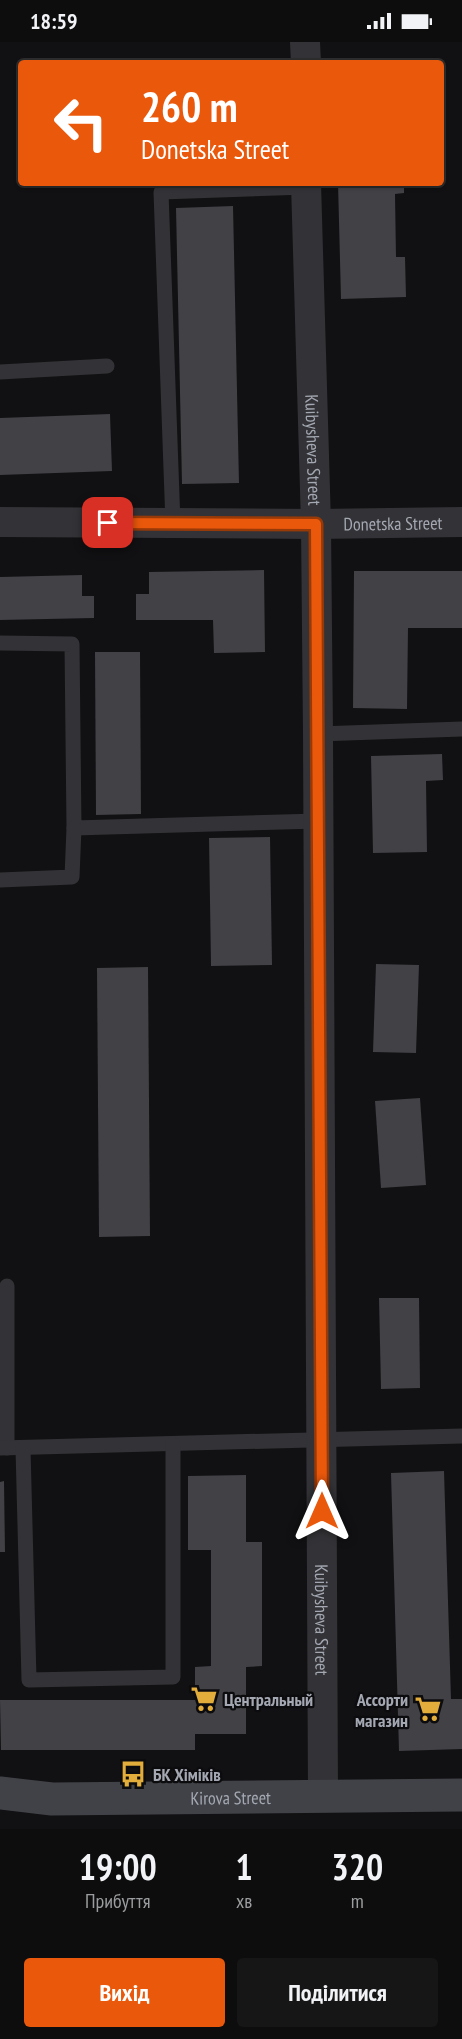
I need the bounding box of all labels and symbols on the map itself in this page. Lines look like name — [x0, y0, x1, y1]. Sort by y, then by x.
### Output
street label: Kuibysheva Street — [301, 394, 327, 506]
pin — [82, 497, 133, 548]
street label: Donetska Street — [343, 511, 443, 535]
position arrow — [290, 1479, 354, 1543]
street label: Kuibysheva Street — [310, 1564, 334, 1675]
supermarket icon: Центральный — [189, 1684, 219, 1714]
place label: Центральный — [224, 1688, 313, 1711]
place label: Ассорти магазин — [355, 1688, 408, 1732]
supermarket icon: Ассорти магазин — [413, 1694, 443, 1724]
bus stop icon: БК Хіміків — [118, 1759, 148, 1789]
place label: БК Хіміків — [153, 1763, 221, 1786]
street label: Kirova Street — [190, 1785, 271, 1809]

